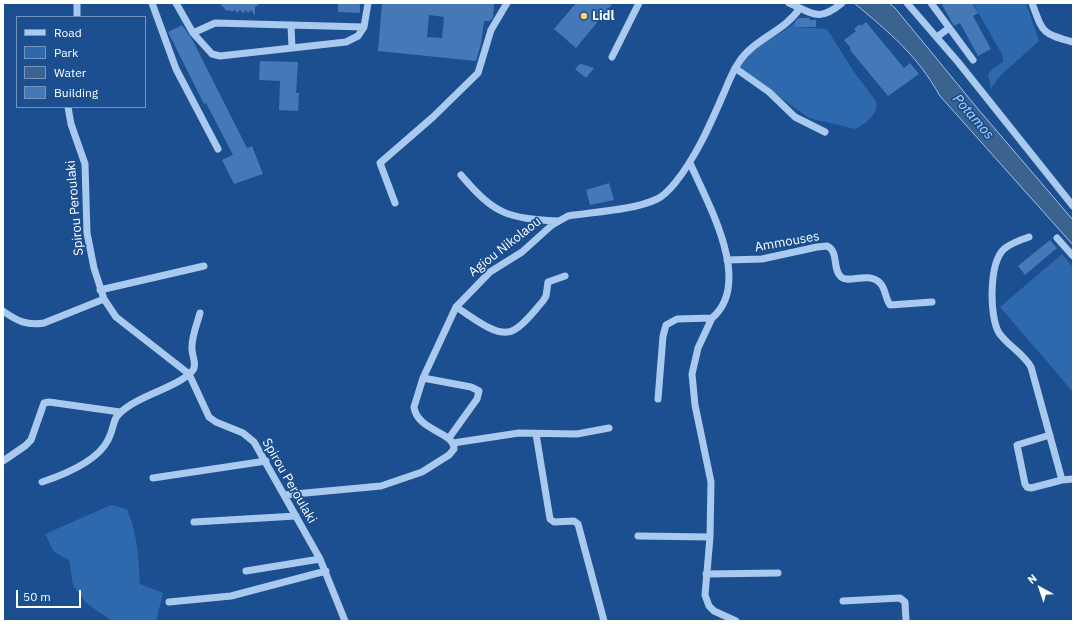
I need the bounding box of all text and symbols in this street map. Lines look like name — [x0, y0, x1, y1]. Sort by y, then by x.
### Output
place label: Lidl — [592, 8, 614, 24]
marker: Lidl — [579, 11, 589, 21]
legend — [16, 16, 146, 108]
text: Road — [54, 25, 82, 40]
text: Park — [54, 45, 78, 60]
text: Water — [54, 65, 86, 80]
text: Building — [54, 85, 98, 100]
water label: Potamos — [949, 91, 997, 143]
street label: Spirou Peroulaki — [63, 160, 87, 256]
street label: Agiou Nikolaou — [466, 214, 544, 280]
street label: Ammouses — [753, 229, 821, 255]
street label: Spirou Peroulaki — [258, 436, 320, 526]
north arrow — [1020, 568, 1060, 608]
text: N — [1025, 571, 1040, 587]
scale bar — [18, 582, 83, 608]
text: 50 m — [23, 589, 51, 604]

